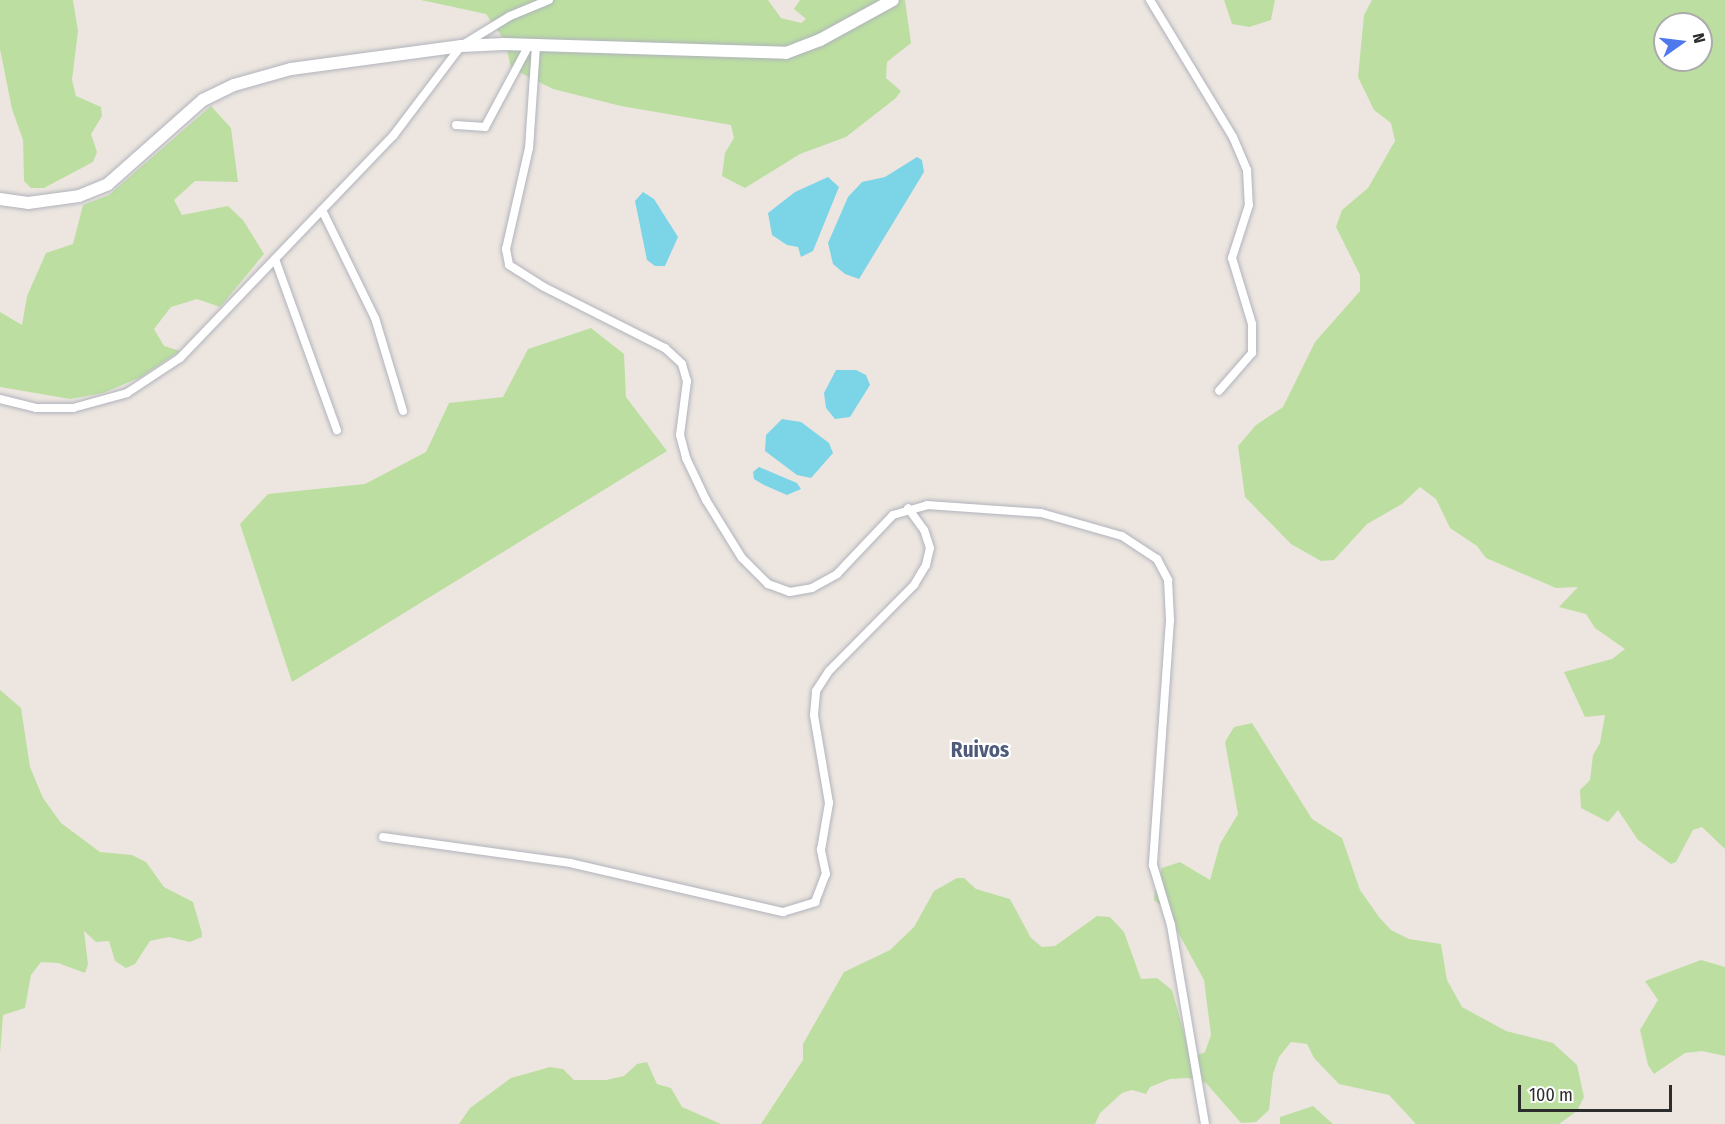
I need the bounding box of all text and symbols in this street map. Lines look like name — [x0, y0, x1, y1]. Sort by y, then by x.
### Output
north arrow — [1653, 12, 1713, 72]
text: N — [1689, 31, 1709, 45]
district label: Ruivos — [951, 737, 1009, 763]
scale bar — [1521, 1073, 1676, 1111]
text: 100 m — [1529, 1084, 1573, 1106]

